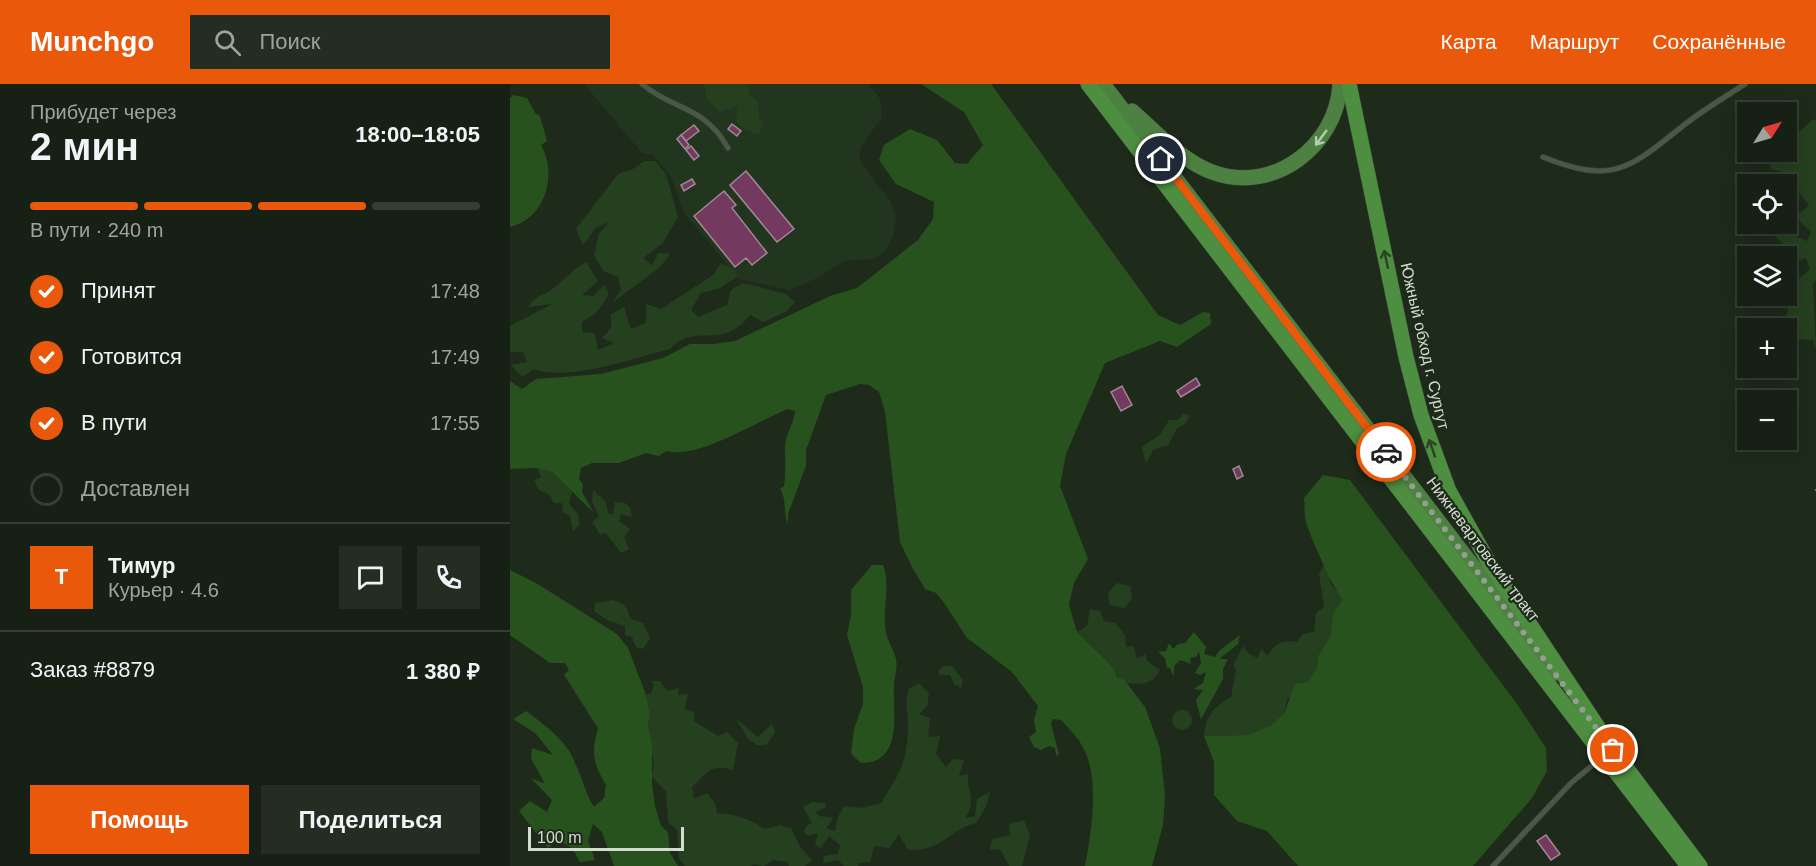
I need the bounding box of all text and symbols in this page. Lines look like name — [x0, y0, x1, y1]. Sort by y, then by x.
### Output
search box — [190, 15, 610, 69]
text: Munchgo — [30, 26, 154, 57]
icon: search — [211, 26, 244, 59]
text: Поиск — [259, 29, 320, 54]
text: Карта — [1441, 30, 1497, 53]
text: Маршрут — [1530, 30, 1619, 53]
text: Сохранённые — [1652, 30, 1786, 53]
text: Прибудет через — [30, 101, 176, 123]
north arrow — [1737, 102, 1797, 162]
map controls — [1737, 102, 1797, 450]
text: 18:00–18:05 — [355, 122, 480, 147]
text: 2 мин — [30, 125, 139, 168]
one-way arrow — [1315, 130, 1327, 146]
pin — [1135, 133, 1186, 184]
icon: home — [1144, 142, 1177, 175]
button: locate — [1737, 174, 1797, 234]
text: В пути · 240 m — [30, 219, 163, 241]
button: layers — [1737, 246, 1797, 306]
one-way arrow — [1380, 250, 1391, 269]
street label: Южный обход г. Сургут — [1398, 261, 1453, 432]
icon: check — [30, 275, 63, 308]
text: Принят — [81, 278, 155, 303]
text: 17:48 — [430, 280, 480, 302]
button: + — [1737, 318, 1797, 378]
icon: check — [30, 341, 63, 374]
text: Готовится — [81, 344, 182, 369]
text: 17:49 — [430, 346, 480, 368]
button: − — [1737, 390, 1797, 450]
icon: check — [30, 407, 63, 440]
text: В пути — [81, 410, 147, 435]
text: 17:55 — [430, 412, 480, 434]
courier — [1356, 422, 1416, 482]
icon: car — [1370, 436, 1403, 469]
one-way arrow — [1425, 439, 1436, 458]
street label: Нижневартовский тракт — [1423, 474, 1543, 625]
text: Доставлен — [81, 476, 190, 501]
button: chat — [339, 546, 402, 609]
button: phone — [417, 546, 480, 609]
text: Тимур — [108, 553, 176, 578]
text: Т — [55, 564, 68, 589]
text: Курьер · 4.6 — [108, 579, 219, 601]
text: Заказ #8879 — [30, 657, 155, 682]
text: 1 380 ₽ — [406, 659, 480, 684]
pin — [1587, 724, 1638, 775]
icon: bag — [1596, 733, 1629, 766]
button: Помощь — [30, 785, 249, 854]
button: Поделиться — [261, 785, 480, 854]
scale bar — [528, 824, 684, 852]
text: 100 m — [537, 829, 581, 846]

